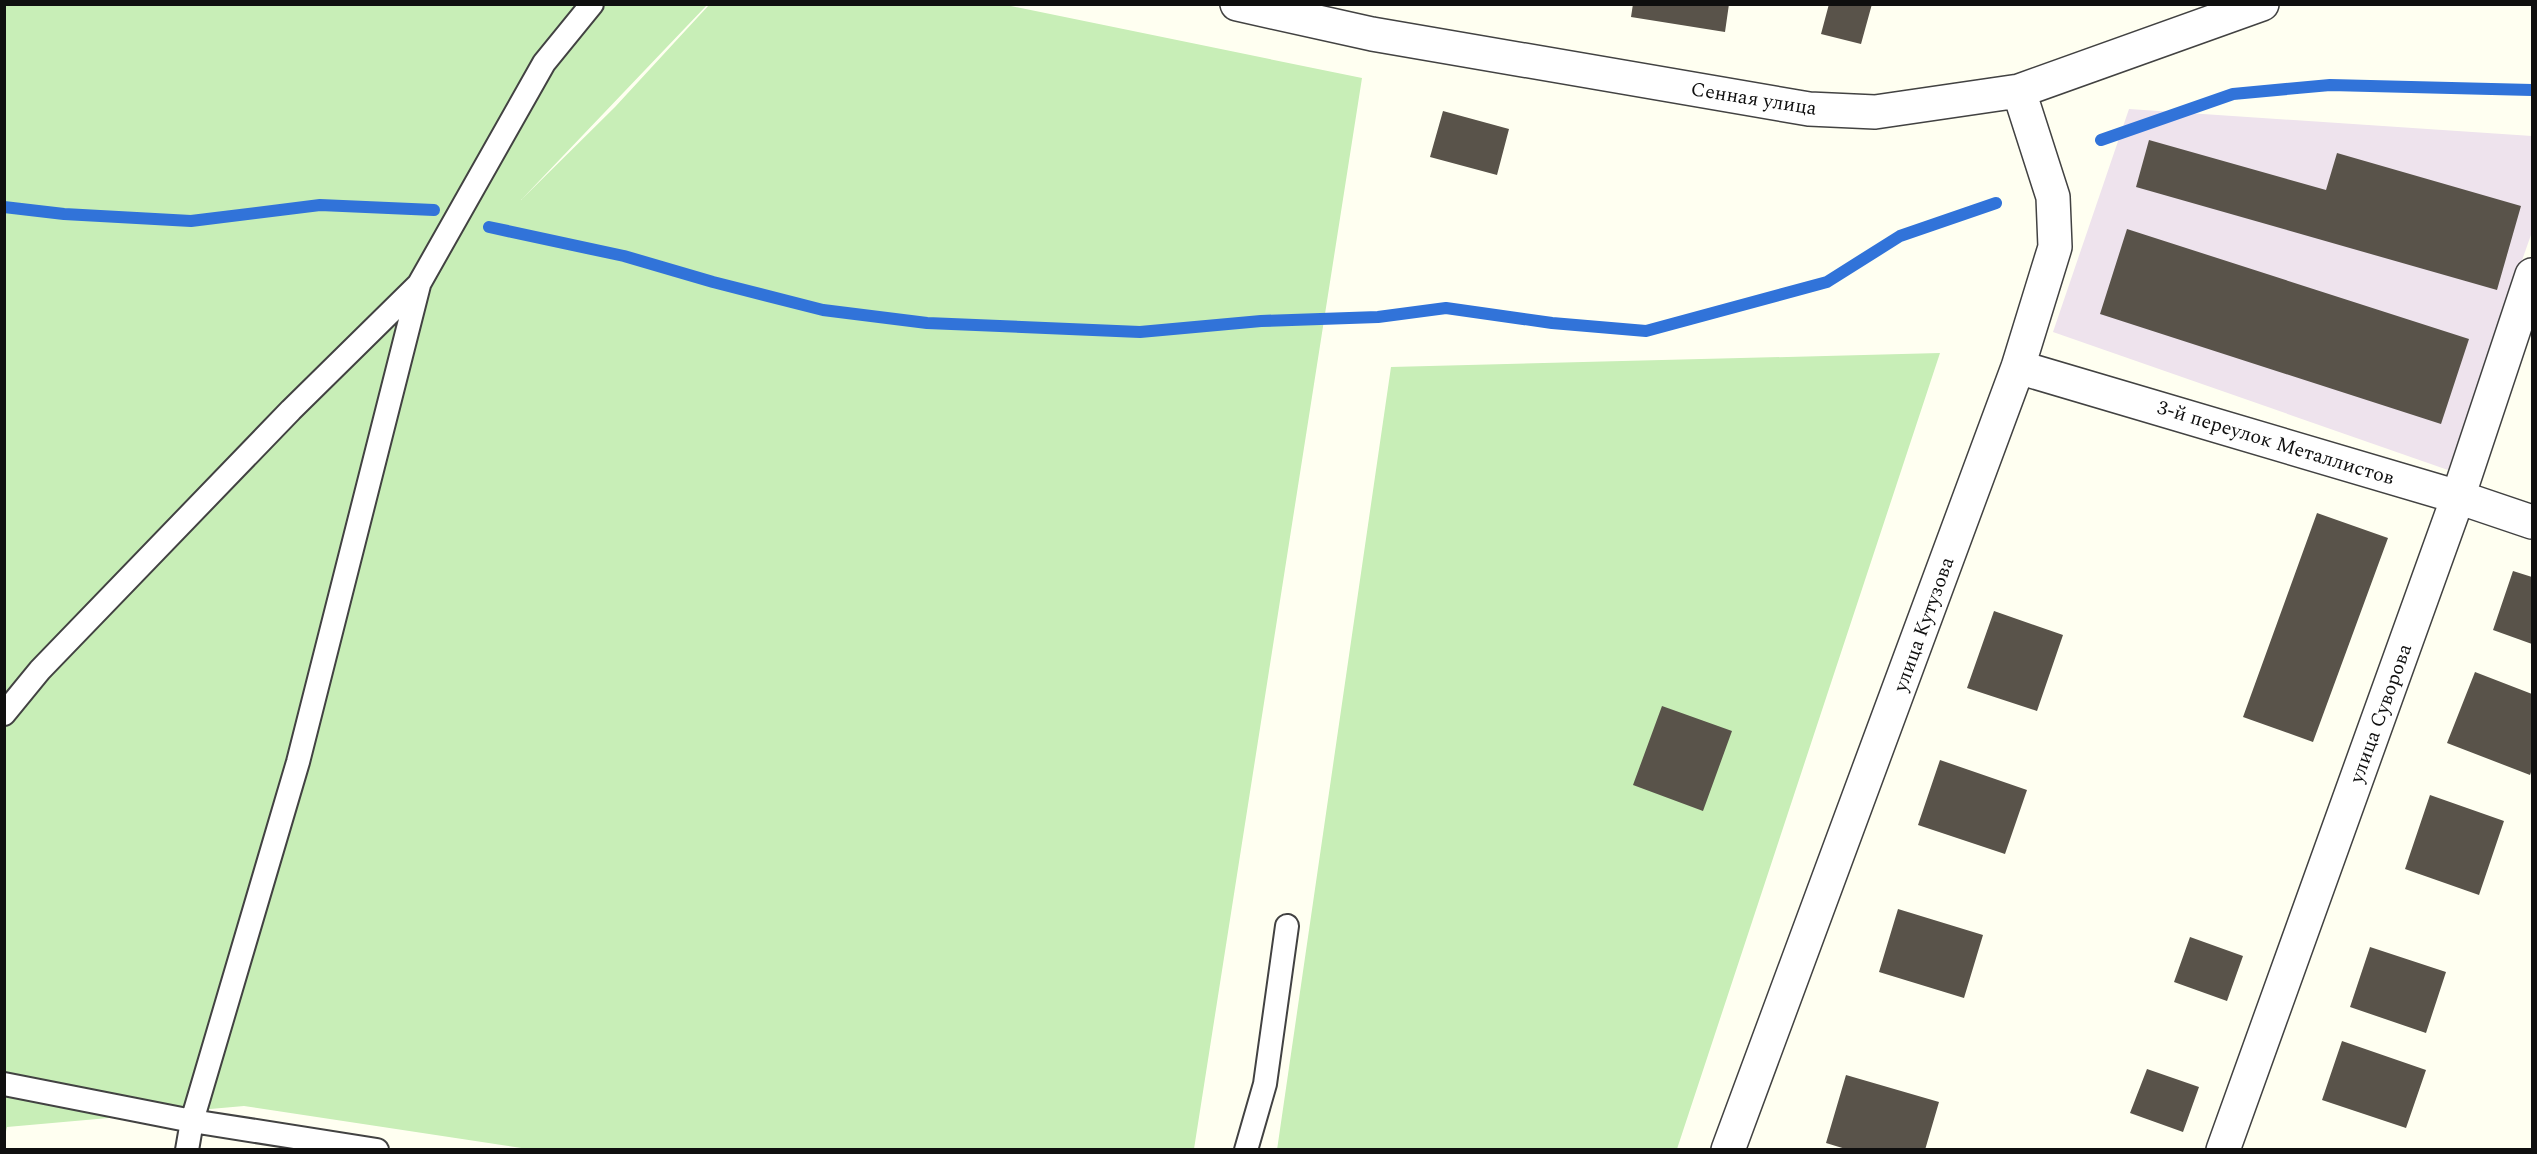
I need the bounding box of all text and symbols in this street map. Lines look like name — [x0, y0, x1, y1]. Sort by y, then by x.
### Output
street label: Сенная улица — [1689, 74, 1819, 124]
street label: 3-й переулок Металлистов — [2153, 393, 2398, 493]
street label: улица Кутузова — [1885, 552, 1962, 697]
street label: улица Суворова — [2341, 639, 2420, 788]

